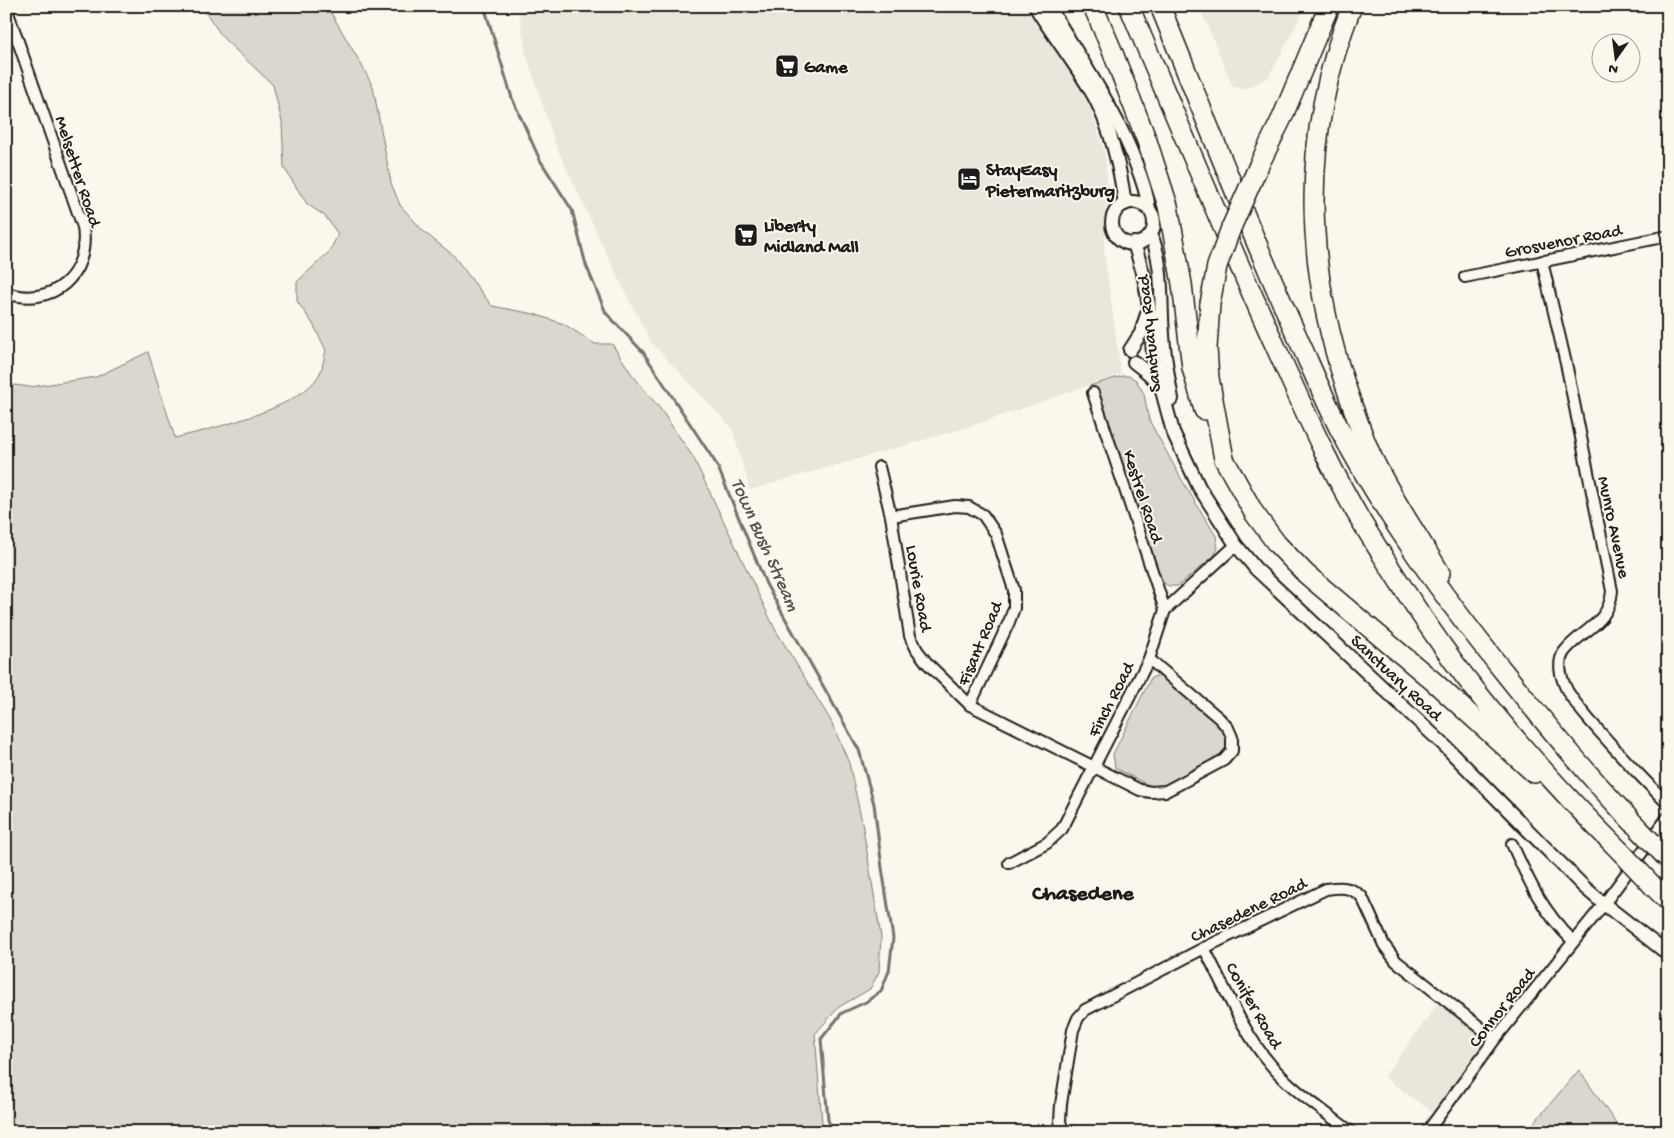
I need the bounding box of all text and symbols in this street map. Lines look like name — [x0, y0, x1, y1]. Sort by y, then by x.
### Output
north arrow — [1592, 32, 1642, 82]
supermarket icon: Game — [774, 53, 800, 79]
place label: Game — [804, 58, 848, 79]
text: N — [1607, 59, 1620, 78]
street label: Melsetter Road — [49, 114, 105, 231]
place label: StayEasy Pietermaritzburg — [985, 161, 1115, 203]
hotel icon: StayEasy Pietermaritzburg — [956, 166, 982, 192]
place label: Liberty Midland Mall — [764, 217, 859, 259]
street label: Grosvenor Road — [1503, 221, 1625, 264]
supermarket icon: Liberty Midland Mall — [733, 222, 759, 248]
street label: Sanctuary Road — [1134, 273, 1167, 393]
street label: Kestrel Road — [1117, 448, 1167, 547]
water label: Town Bush Stream — [724, 475, 804, 616]
street label: Munro Avenue — [1592, 475, 1634, 581]
street label: Lourie Road — [900, 544, 936, 635]
street label: Fisant Road — [954, 597, 1009, 690]
street label: Sanctuary Road — [1345, 631, 1447, 728]
street label: Finch Road — [1084, 658, 1141, 742]
street label: Chasedene Road — [1188, 873, 1312, 948]
district label: Chasedene — [1031, 882, 1134, 908]
street label: Conifer Road — [1220, 959, 1287, 1054]
street label: Connor Road — [1465, 963, 1542, 1053]

